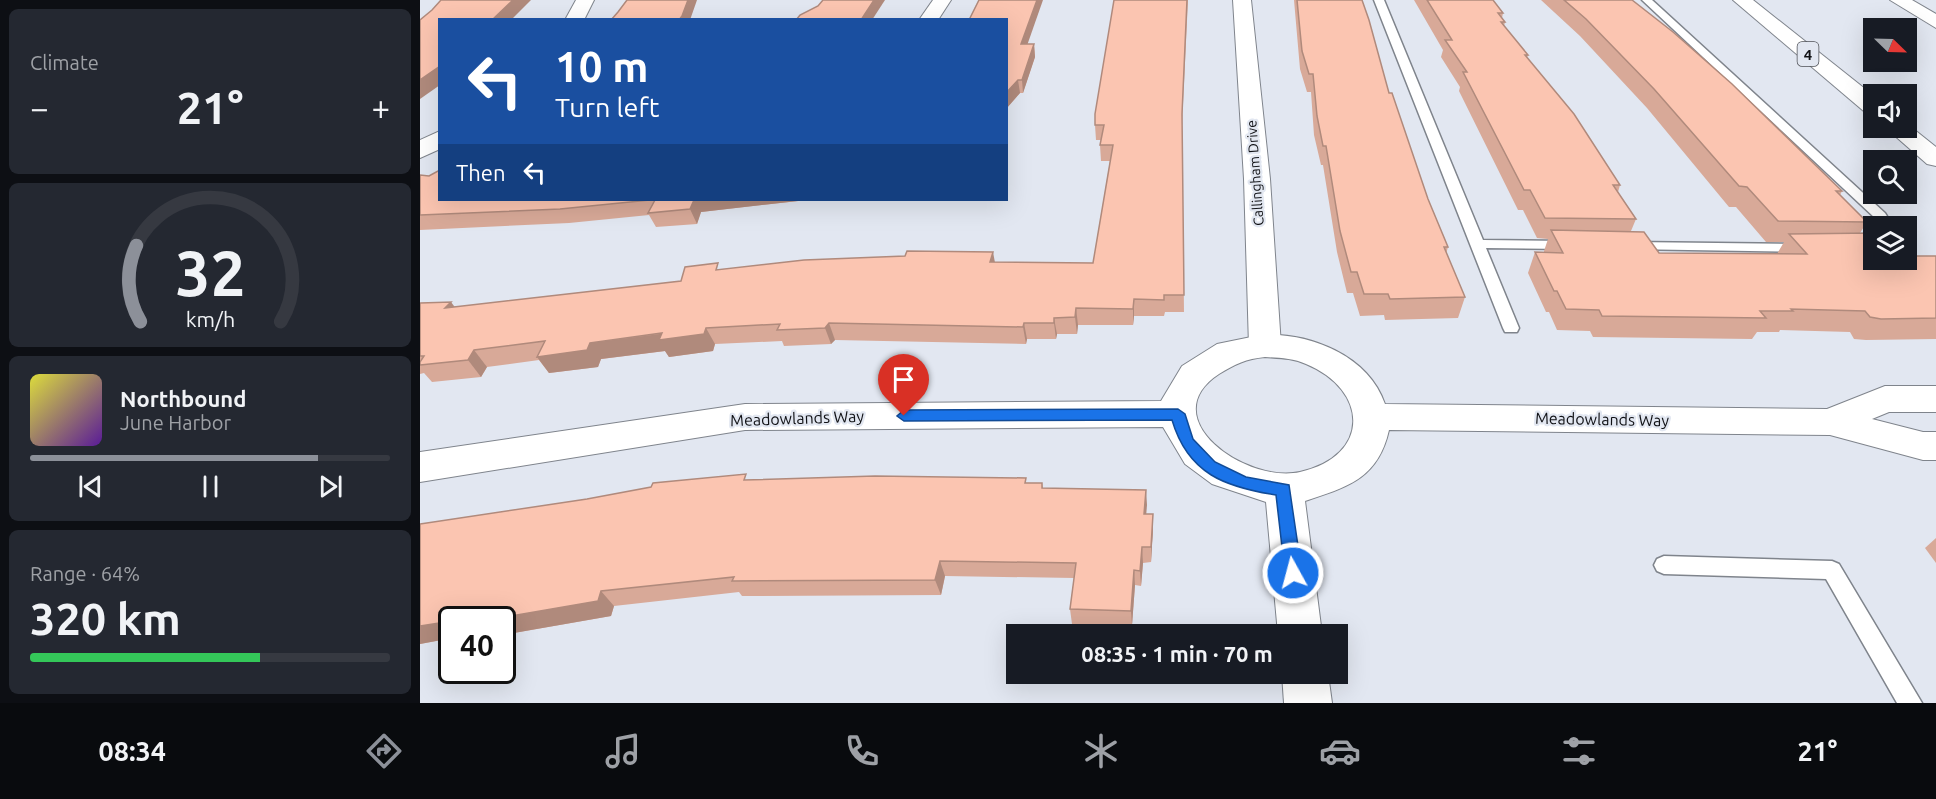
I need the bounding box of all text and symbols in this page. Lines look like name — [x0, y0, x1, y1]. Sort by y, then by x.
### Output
north arrow — [1863, 18, 1917, 72]
map controls — [1863, 18, 1917, 270]
icon: left — [456, 42, 534, 120]
road number: 4 — [1798, 42, 1818, 66]
text: 10 m — [555, 43, 649, 90]
text: Climate — [30, 51, 99, 74]
text: 21° — [177, 82, 243, 133]
button: sound — [1863, 84, 1917, 138]
text: − — [30, 89, 49, 126]
text: + — [371, 89, 390, 126]
text: Turn left — [555, 92, 659, 122]
street label: Callingham Drive — [1243, 119, 1267, 227]
button: search — [1863, 150, 1917, 204]
icon: left — [518, 156, 551, 189]
text: Then — [456, 160, 506, 185]
button: layers — [1863, 216, 1917, 270]
text: 32 — [175, 238, 245, 308]
text: km/h — [185, 307, 235, 331]
pin — [878, 354, 929, 416]
icon: arrive — [887, 363, 920, 396]
text: Northbound — [120, 386, 246, 411]
street label: Meadowlands Way — [730, 407, 865, 429]
street label: Meadowlands Way — [1535, 409, 1669, 429]
text: June Harbor — [120, 411, 231, 434]
icon: previous — [74, 470, 107, 503]
icon: pause — [194, 470, 227, 503]
icon: next — [314, 470, 347, 503]
position arrow — [1261, 541, 1325, 605]
text: Range · 64% — [30, 562, 140, 585]
text: 320 km — [30, 593, 181, 644]
speed limit sign: 40 — [438, 606, 516, 684]
text: 08:35 · 1 min · 70 m — [1081, 641, 1273, 666]
icon: directions — [363, 730, 405, 772]
icon: music — [602, 730, 644, 772]
icon: phone — [841, 730, 883, 772]
icon: climate — [1080, 730, 1122, 772]
icon: car — [1319, 730, 1361, 772]
icon: filters — [1558, 730, 1600, 772]
text: 08:34 — [99, 736, 166, 766]
text: 21° — [1797, 736, 1837, 766]

